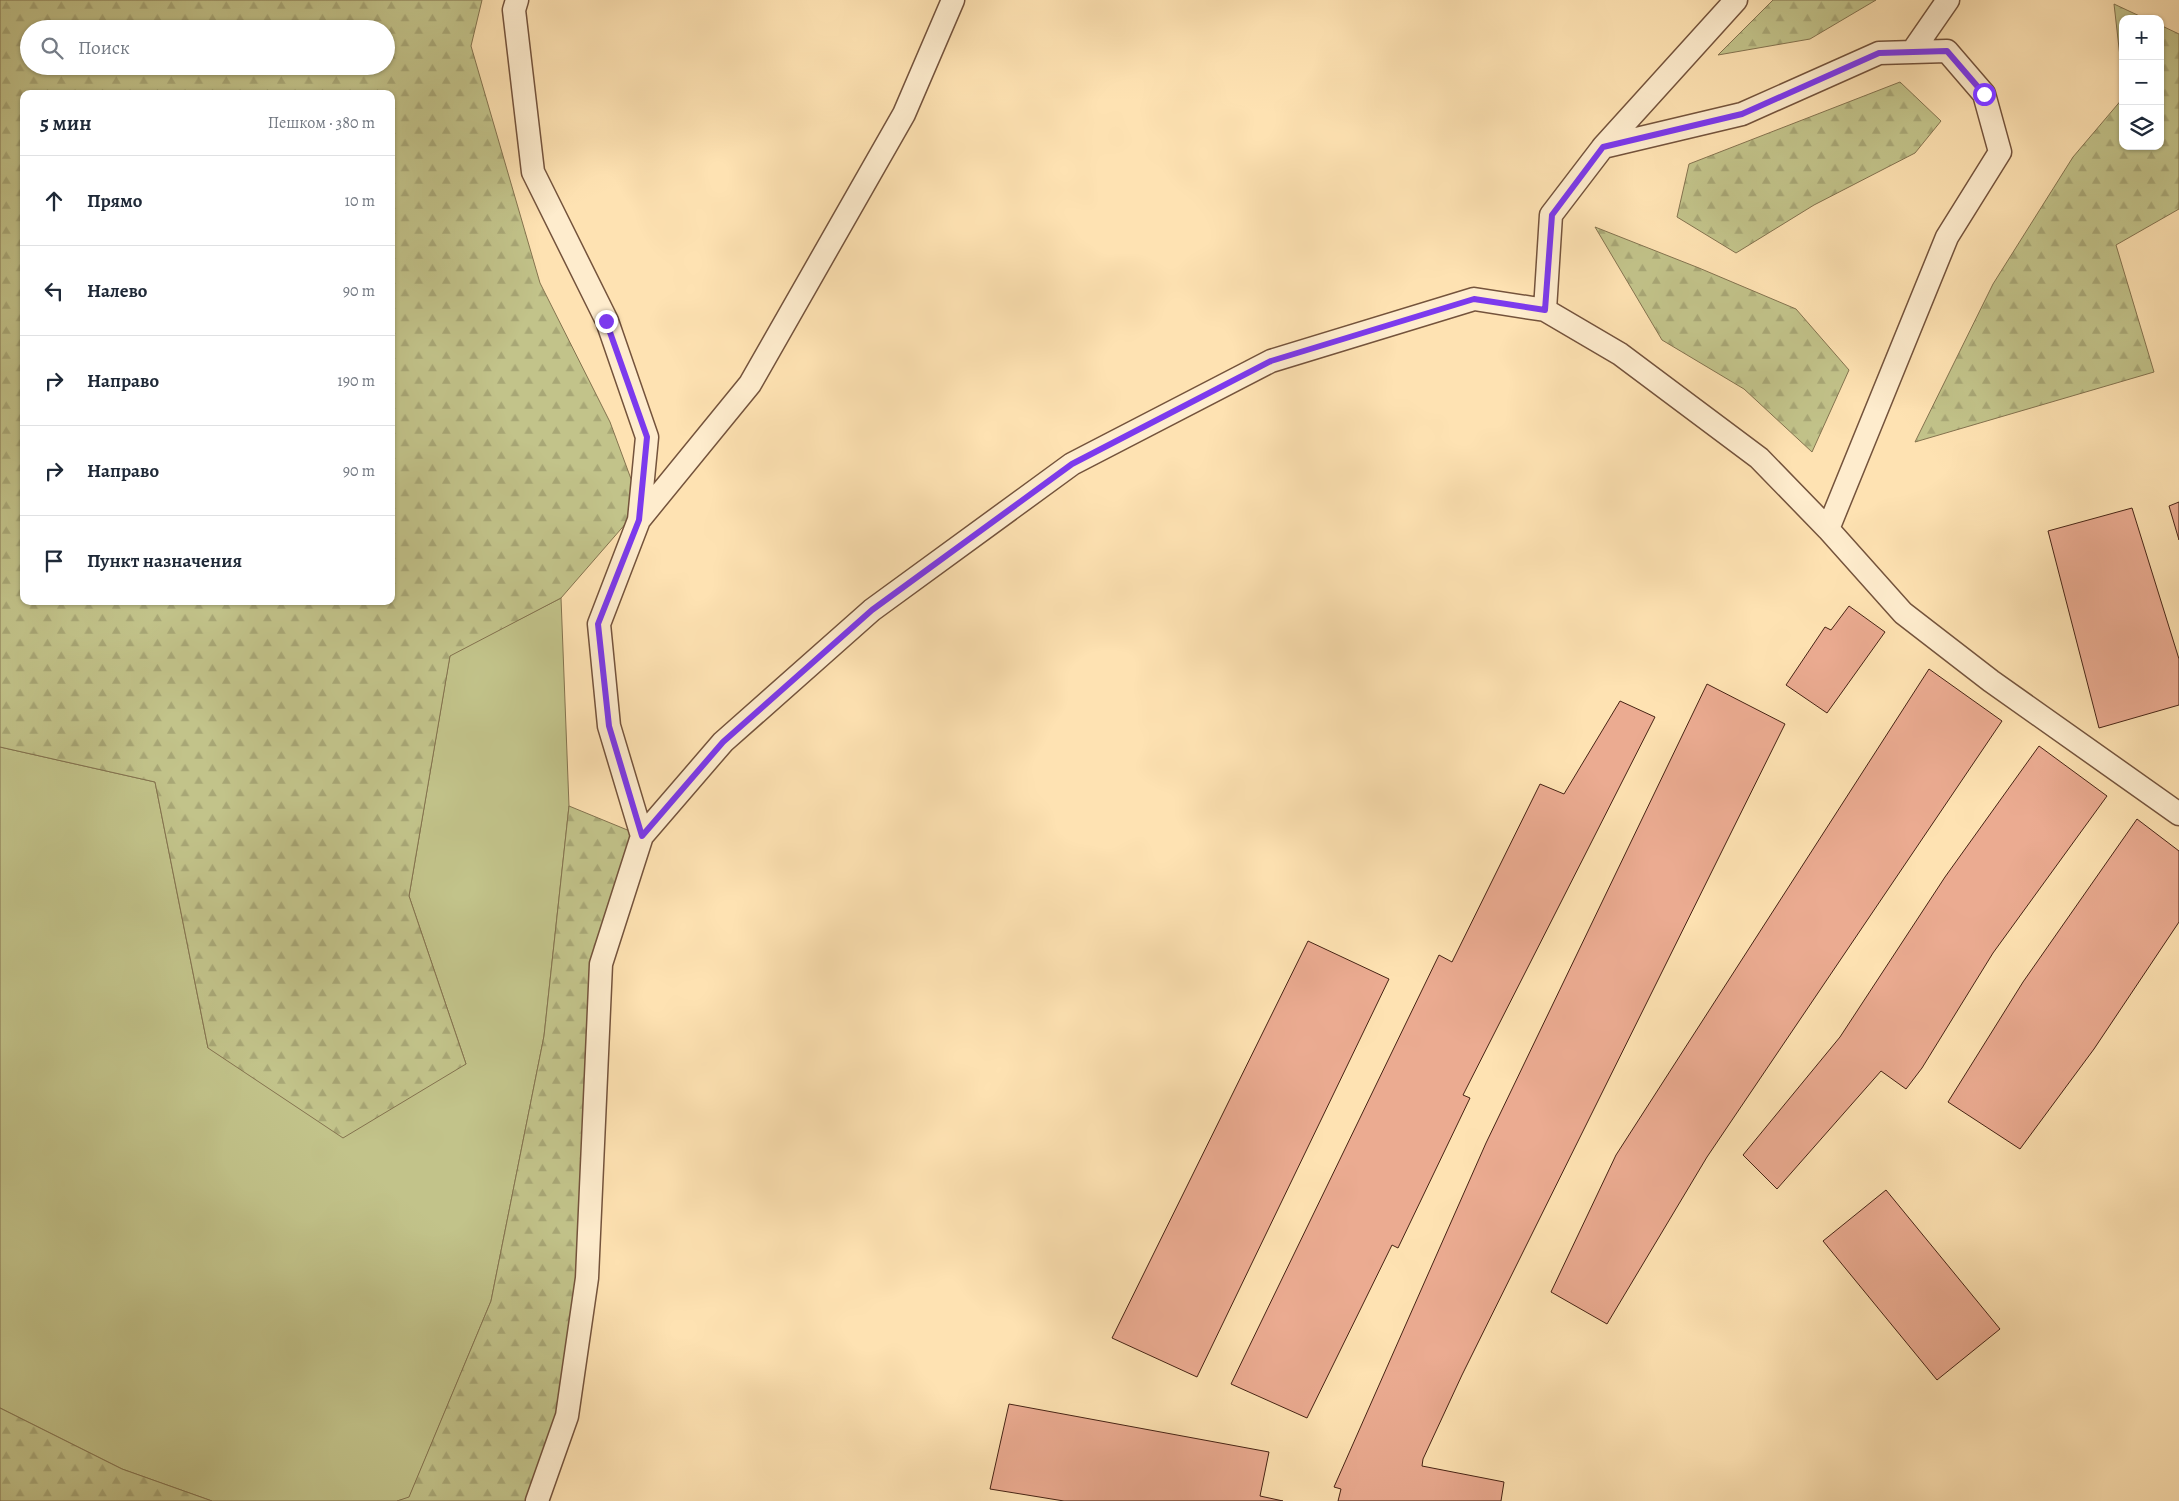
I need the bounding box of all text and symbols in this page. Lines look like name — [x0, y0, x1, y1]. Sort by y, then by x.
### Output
map controls — [2119, 15, 2164, 150]
button: + — [2119, 15, 2164, 60]
search box — [20, 20, 395, 75]
icon: search — [38, 34, 66, 62]
text: Поиск — [78, 35, 130, 61]
button: − — [2119, 60, 2164, 105]
route start — [1973, 83, 1996, 106]
button: layers — [2119, 105, 2164, 150]
text: 5 мин — [40, 109, 92, 137]
text: Пешком · 380 m — [268, 112, 375, 134]
icon: ahead — [40, 187, 68, 215]
text: Прямо — [87, 188, 142, 214]
text: 10 m — [345, 190, 375, 212]
icon: left — [40, 277, 68, 305]
text: Налево — [87, 278, 147, 304]
text: 90 m — [343, 280, 375, 302]
route end — [595, 310, 618, 333]
icon: right — [40, 367, 68, 395]
text: Направо — [87, 368, 159, 394]
text: 190 m — [337, 370, 375, 392]
icon: right — [40, 457, 68, 485]
text: Направо — [87, 458, 159, 484]
text: 90 m — [343, 460, 375, 482]
icon: arrive — [40, 547, 68, 575]
text: Пункт назначения — [87, 548, 242, 574]

